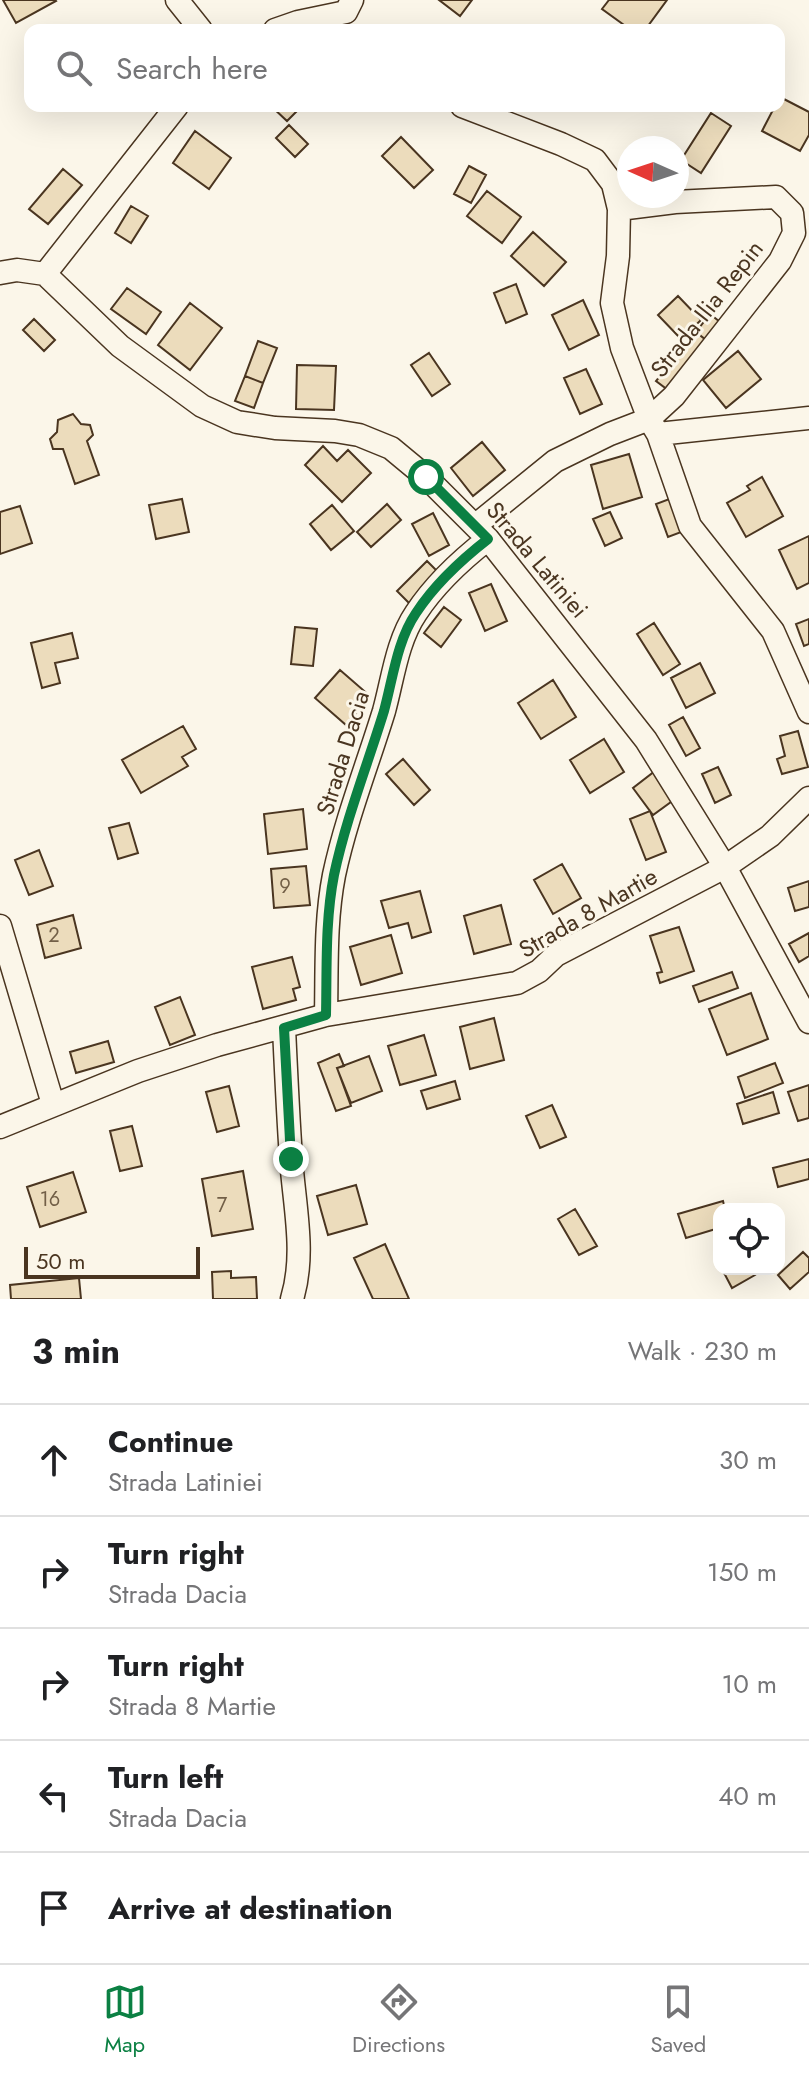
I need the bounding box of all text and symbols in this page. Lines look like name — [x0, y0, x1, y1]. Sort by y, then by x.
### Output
search box — [24, 24, 785, 112]
icon: search — [52, 46, 96, 90]
text: Search here — [116, 47, 268, 90]
north arrow — [617, 136, 689, 208]
street label: Strada Ilia Repin — [642, 233, 771, 385]
route start — [408, 459, 444, 495]
street label: Strada Latiniei — [478, 494, 597, 626]
street label: Strada Dacia — [307, 686, 378, 819]
street label: Strada 8 Martie — [512, 859, 664, 966]
house number: 9 — [279, 872, 291, 901]
house number: 2 — [48, 921, 60, 950]
route end — [273, 1141, 309, 1177]
house number: 16 — [40, 1185, 60, 1214]
house number: 7 — [217, 1191, 228, 1220]
map controls — [713, 1203, 785, 1275]
button: locate — [713, 1203, 785, 1275]
scale bar — [24, 1243, 200, 1279]
text: 50 m — [36, 1245, 85, 1277]
text: 3 min — [32, 1327, 120, 1376]
text: Walk · 230 m — [628, 1332, 777, 1370]
text: Continue — [108, 1420, 234, 1463]
icon: ahead — [32, 1438, 76, 1482]
text: 30 m — [719, 1441, 777, 1479]
text: Strada Latiniei — [108, 1463, 263, 1501]
text: Turn right — [108, 1532, 244, 1575]
icon: right — [32, 1550, 76, 1594]
text: 150 m — [707, 1553, 777, 1591]
text: Strada Dacia — [108, 1575, 247, 1613]
text: Turn right — [108, 1644, 244, 1687]
icon: right — [32, 1662, 76, 1706]
text: 10 m — [722, 1665, 777, 1703]
text: Strada 8 Martie — [108, 1687, 276, 1725]
text: Turn left — [108, 1756, 223, 1799]
icon: left — [32, 1774, 76, 1818]
text: 40 m — [718, 1777, 777, 1815]
text: Strada Dacia — [108, 1799, 247, 1837]
icon: arrive — [32, 1886, 76, 1930]
text: Arrive at destination — [108, 1887, 393, 1930]
tab: Map — [103, 1980, 147, 2060]
tab: Directions — [352, 1980, 445, 2060]
tab: Saved — [651, 1980, 706, 2060]

